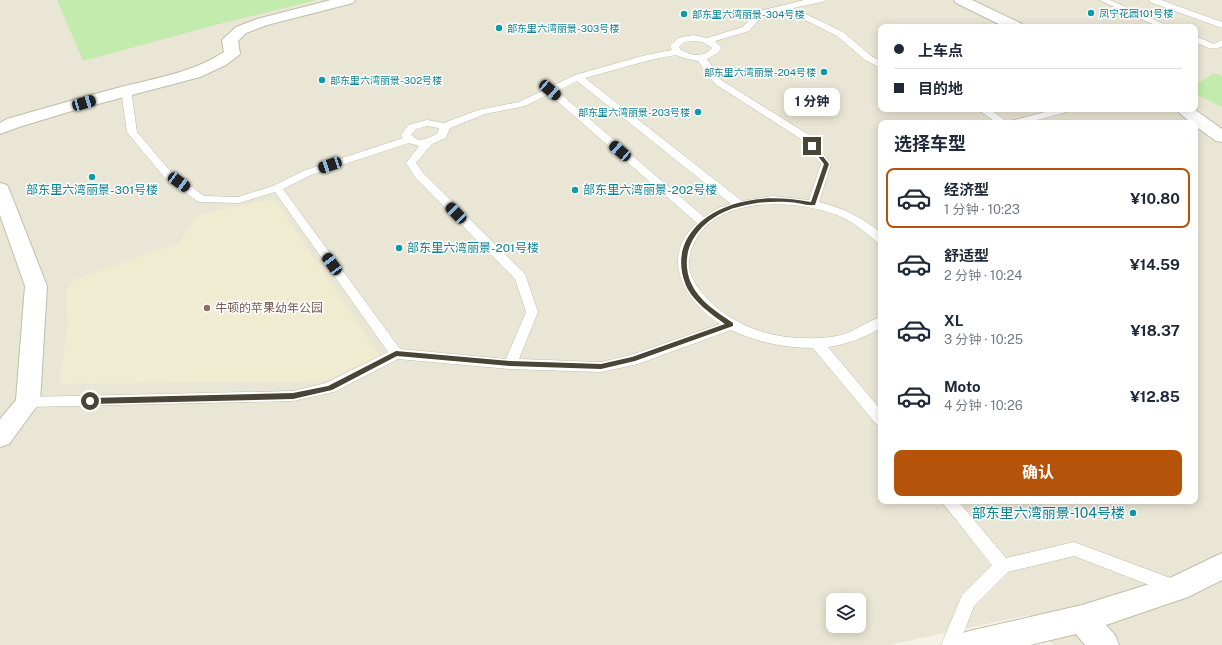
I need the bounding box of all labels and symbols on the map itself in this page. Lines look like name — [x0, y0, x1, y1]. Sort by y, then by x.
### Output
place label: 凤宁花园101号楼 — [1099, 7, 1173, 19]
place label: 部东里六湾丽景-304号楼 — [692, 8, 804, 20]
marker: 凤宁花园101号楼 — [1086, 8, 1096, 18]
marker: 部东里六湾丽景-304号楼 — [679, 9, 689, 19]
place label: 部东里六湾丽景-303号楼 — [507, 22, 619, 34]
marker: 部东里六湾丽景-303号楼 — [494, 23, 504, 33]
place label: 部东里六湾丽景-204号楼 — [704, 66, 816, 78]
marker: 部东里六湾丽景-204号楼 — [819, 67, 829, 77]
place label: 部东里六湾丽景-302号楼 — [330, 74, 442, 86]
marker: 部东里六湾丽景-302号楼 — [317, 75, 327, 85]
car — [537, 78, 563, 102]
callout: 1 分钟 — [784, 88, 840, 116]
car — [71, 94, 97, 112]
place label: 部东里六湾丽景-203号楼 — [578, 106, 690, 118]
marker: 部东里六湾丽景-203号楼 — [693, 107, 703, 117]
route end — [803, 137, 821, 155]
car — [607, 139, 633, 163]
car — [317, 155, 343, 175]
car — [166, 170, 192, 194]
marker: 部东里六湾丽景-301号楼 — [87, 172, 97, 182]
place label: 部东里六湾丽景-301号楼 — [26, 183, 158, 197]
place label: 部东里六湾丽景-202号楼 — [583, 183, 717, 197]
marker: 部东里六湾丽景-202号楼 — [570, 185, 580, 195]
car — [443, 200, 469, 226]
place label: 部东里六湾丽景-201号楼 — [407, 241, 539, 255]
marker: 部东里六湾丽景-201号楼 — [394, 243, 404, 253]
car — [320, 251, 344, 277]
place label: 牛顿的苹果幼年公园 — [215, 301, 323, 315]
marker: 牛顿的苹果幼年公园 — [202, 303, 212, 313]
route start — [81, 392, 99, 410]
place label: 部东里六湾丽景-104号楼 — [972, 505, 1125, 521]
marker: 部东里六湾丽景-104号楼 — [1128, 508, 1138, 518]

